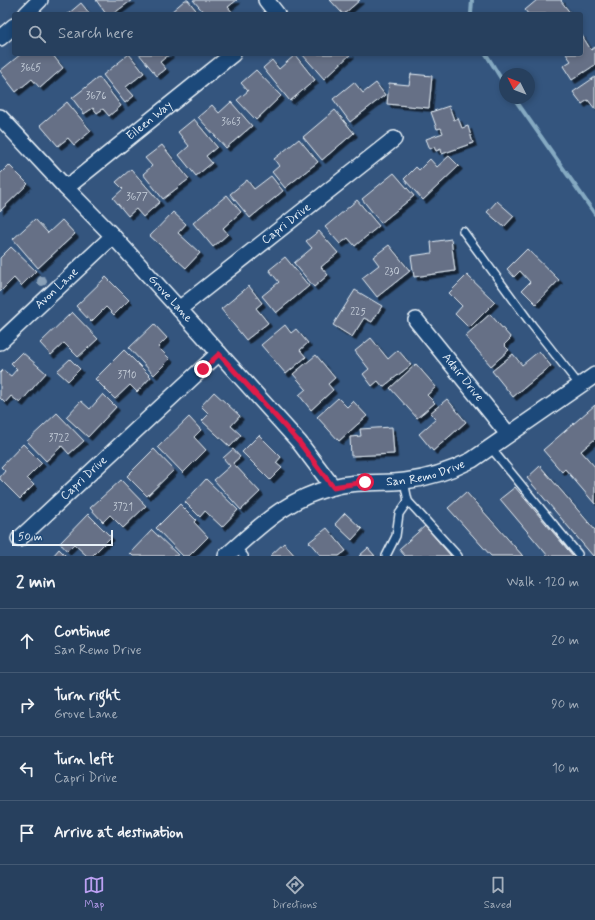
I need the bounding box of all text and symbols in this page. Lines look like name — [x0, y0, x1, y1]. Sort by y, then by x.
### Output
search box — [12, 12, 583, 56]
icon: search — [26, 23, 48, 45]
text: Search here — [58, 24, 134, 44]
house number: 3665 — [21, 62, 41, 75]
north arrow — [499, 68, 535, 104]
house number: 3676 — [86, 90, 106, 103]
street label: Eileen Way — [123, 97, 176, 144]
house number: 3663 — [221, 116, 241, 129]
house number: 3677 — [126, 191, 148, 204]
street label: Capri Drive — [259, 200, 314, 248]
street label: Avon Lane — [32, 264, 82, 313]
house number: 230 — [384, 266, 400, 279]
street label: Grove Lane — [144, 272, 196, 326]
house number: 225 — [350, 306, 366, 319]
street label: Adair Drive — [438, 350, 487, 405]
route end — [194, 360, 212, 378]
house number: 3710 — [117, 369, 137, 382]
house number: 3722 — [49, 432, 69, 445]
street label: Capri Drive — [57, 453, 111, 504]
street label: San Remo Drive — [386, 456, 468, 490]
route start — [356, 473, 374, 491]
house number: 3721 — [113, 501, 133, 514]
scale bar — [12, 528, 113, 547]
text: 50 m — [18, 530, 43, 544]
text: 2 min — [16, 571, 56, 593]
text: Walk · 120 m — [507, 574, 579, 591]
text: Continue — [54, 622, 110, 642]
icon: ahead — [16, 630, 38, 652]
text: 20 m — [551, 632, 579, 649]
text: San Remo Drive — [54, 642, 142, 659]
text: Turn right — [54, 686, 121, 706]
icon: right — [16, 694, 38, 716]
text: 90 m — [551, 696, 579, 713]
text: Grove Lane — [54, 706, 118, 723]
text: Turn left — [54, 750, 114, 770]
icon: left — [16, 758, 38, 780]
text: 10 m — [552, 760, 579, 777]
text: Capri Drive — [54, 770, 117, 787]
icon: arrive — [16, 822, 38, 844]
text: Arrive at destination — [54, 823, 183, 843]
tab: Map — [83, 874, 105, 912]
tab: Directions — [272, 874, 317, 912]
tab: Saved — [484, 874, 512, 912]

